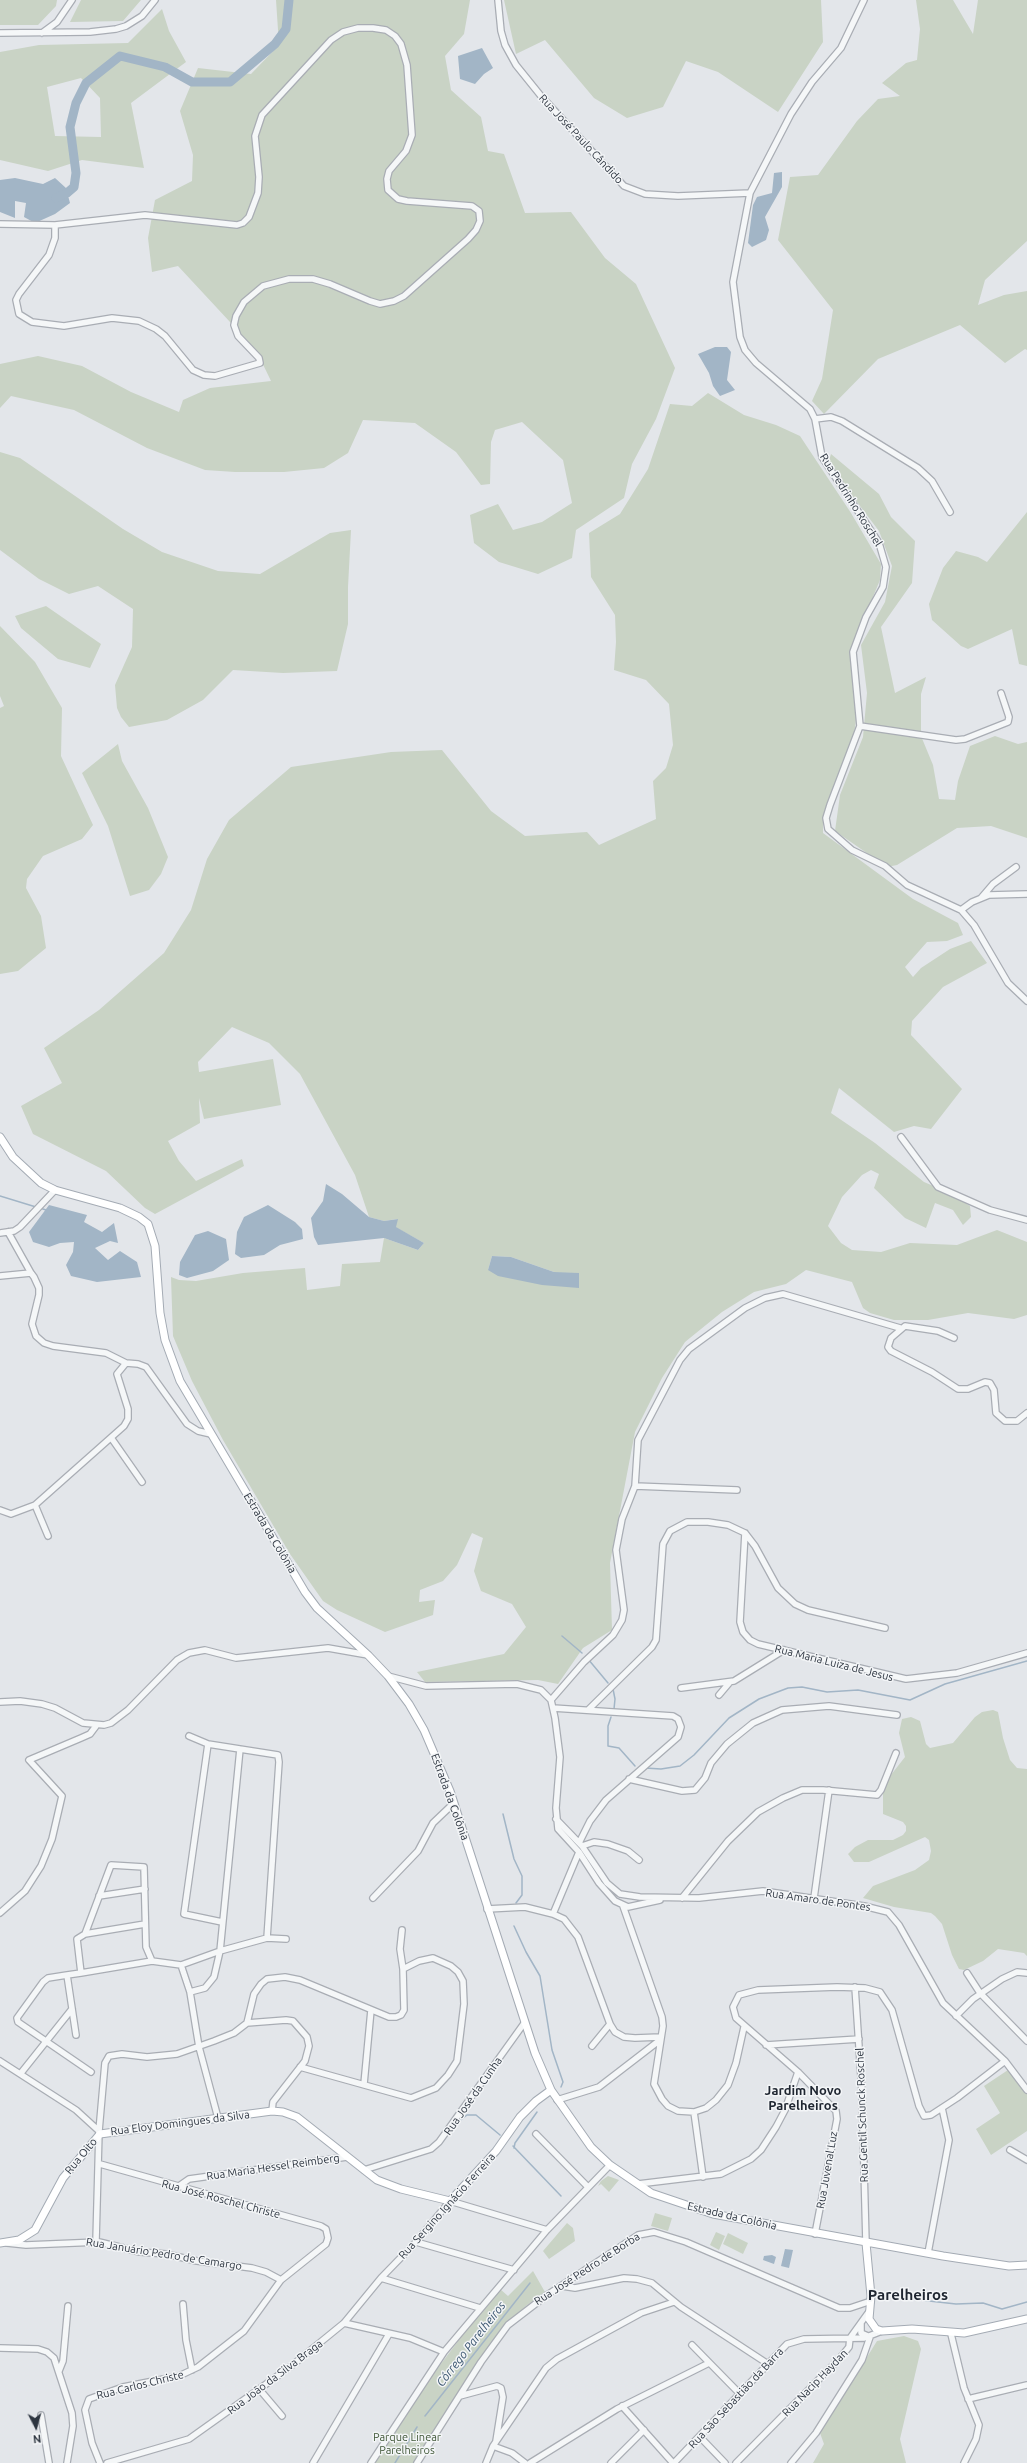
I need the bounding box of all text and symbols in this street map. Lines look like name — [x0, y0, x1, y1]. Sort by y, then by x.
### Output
street label: Rua José Paulo Cândido — [536, 92, 626, 186]
street label: Rua Pedrinho Roschel — [817, 451, 885, 549]
street label: Estrada da Colônia — [241, 1490, 299, 1576]
street label: Rua Maria Luiza de Jesus — [773, 1642, 895, 1684]
street label: Estrada da Colônia — [428, 1752, 472, 1842]
street label: Rua Amaro de Pontes — [765, 1886, 871, 1914]
street label: Rua Gentil Schunck Roschel — [853, 2047, 871, 2183]
street label: Rua José da Cunha — [441, 2054, 505, 2138]
district label: Jardim Novo Parelheiros — [765, 2083, 841, 2114]
street label: Rua Eloy Domingues da Silva — [110, 2108, 250, 2138]
street label: Rua Juvenal Luz — [814, 2130, 840, 2210]
street label: Rua Oito — [62, 2135, 100, 2177]
street label: Rua Sergino Ignácio Ferreira — [396, 2150, 498, 2262]
street label: Rua Maria Hessel Reimberg — [206, 2151, 340, 2183]
street label: Rua José Roschel Christe — [160, 2177, 282, 2221]
street label: Estrada da Colônia — [686, 2199, 778, 2233]
street label: Rua José Pedro de Borba — [532, 2230, 642, 2308]
street label: Rua Januário Pedro de Camargo — [85, 2235, 243, 2273]
district label: Parelheiros — [868, 2286, 948, 2304]
water label: Córrego Parelheiros — [433, 2299, 509, 2389]
street label: Rua João da Silva Braga — [225, 2337, 325, 2417]
street label: Rua São Sebastião da Barra — [686, 2345, 786, 2451]
street label: Rua Nacip Haydan — [780, 2347, 850, 2419]
street label: Rua Carlos Christe — [95, 2368, 185, 2402]
north arrow — [16, 2407, 56, 2447]
park label: Parque Linear Parelheiros — [373, 2430, 441, 2456]
text: N — [33, 2433, 42, 2445]

